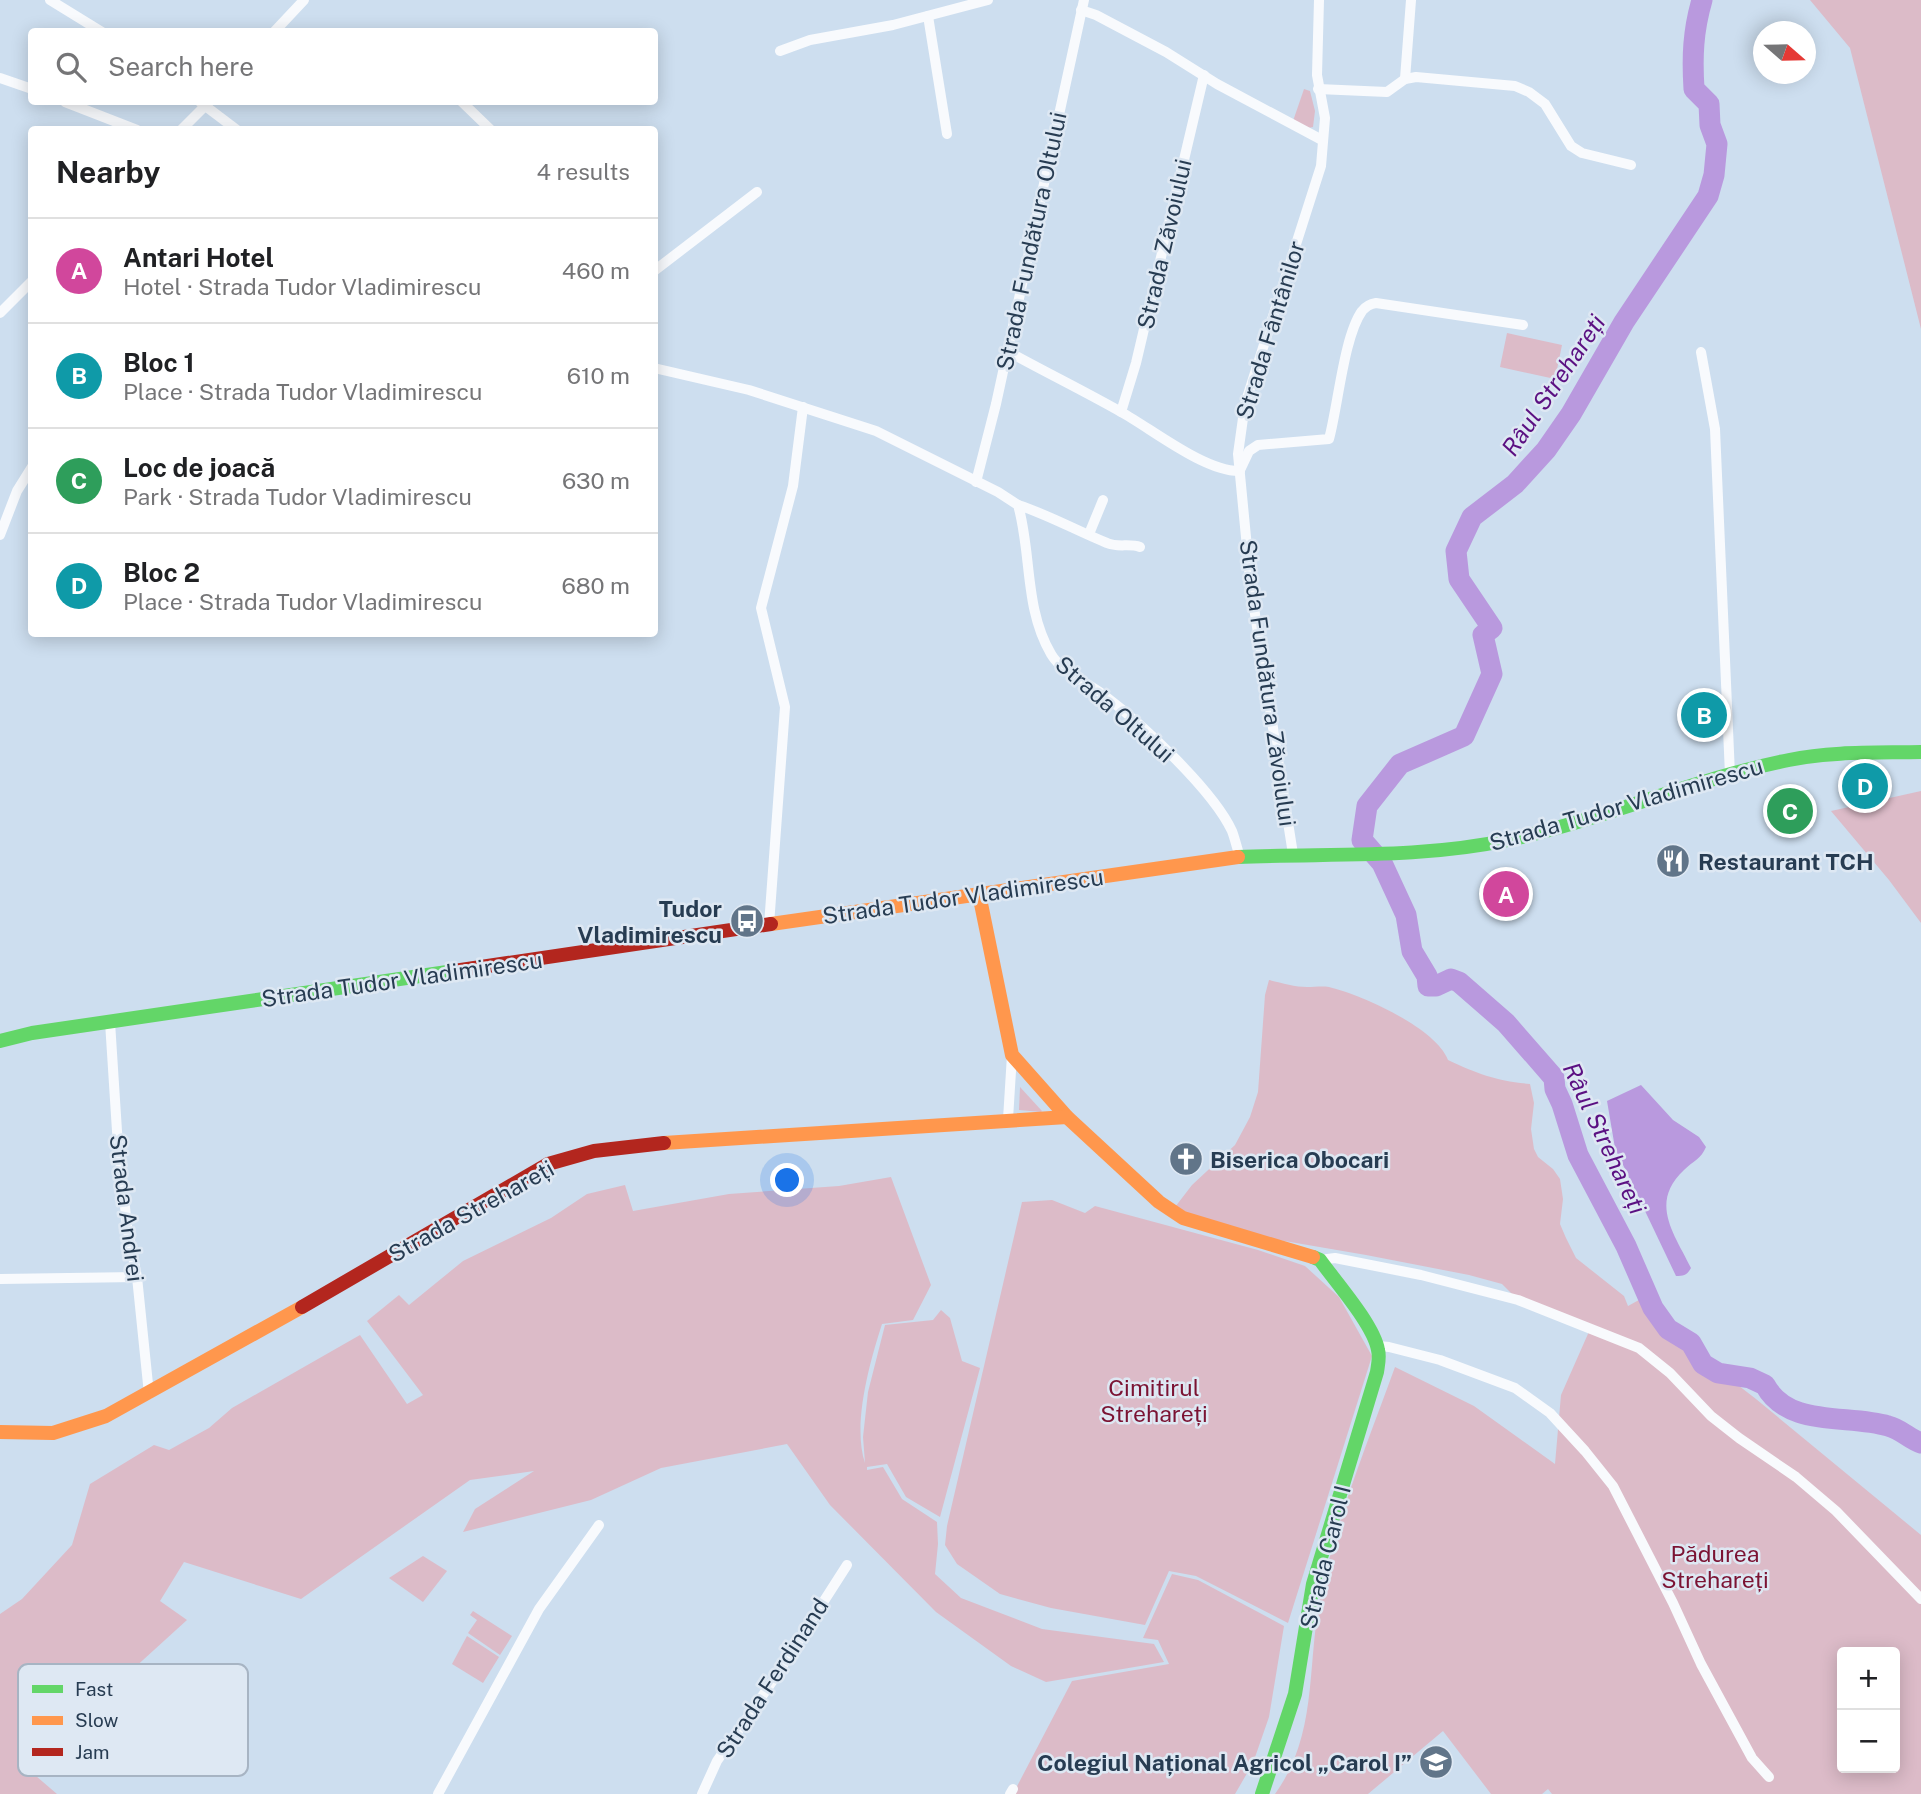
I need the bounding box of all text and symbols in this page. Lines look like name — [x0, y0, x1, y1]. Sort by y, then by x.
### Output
north arrow — [1753, 21, 1816, 84]
search box — [28, 28, 658, 105]
icon: search — [52, 48, 90, 86]
text: Search here — [108, 51, 254, 82]
street label: Strada Fundătura Oltului — [990, 109, 1072, 373]
text: Nearby — [56, 154, 160, 190]
street label: Strada Zăvoiului — [1131, 156, 1197, 332]
text: 4 results — [536, 158, 630, 185]
street label: Strada Fântânilor — [1230, 237, 1310, 423]
text: Antari Hotel — [123, 242, 274, 273]
text: A — [71, 257, 87, 284]
text: 460 m — [562, 257, 630, 284]
text: Hotel · Strada Tudor Vladimirescu — [123, 273, 481, 300]
water label: Râul Strehareți — [1496, 309, 1611, 461]
text: Bloc 1 — [123, 347, 195, 378]
text: B — [71, 362, 87, 389]
text: 610 m — [567, 362, 630, 389]
text: Place · Strada Tudor Vladimirescu — [123, 378, 482, 405]
text: Loc de joacă — [123, 452, 275, 483]
text: C — [71, 467, 87, 494]
text: 630 m — [562, 467, 630, 494]
text: Park · Strada Tudor Vladimirescu — [123, 483, 472, 510]
street label: Strada Fundătura Zăvoiului — [1235, 538, 1301, 828]
text: Bloc 2 — [123, 557, 200, 588]
text: D — [71, 572, 87, 599]
text: 680 m — [562, 572, 630, 599]
text: Place · Strada Tudor Vladimirescu — [123, 588, 482, 615]
street label: Strada Oltului — [1050, 650, 1180, 768]
pin: B — [1681, 689, 1727, 741]
street label: Strada Tudor Vladimirescu — [1486, 752, 1766, 856]
pin: D — [1842, 760, 1888, 812]
pin: C — [1767, 785, 1813, 837]
restaurant icon: Restaurant TCH — [1654, 842, 1692, 880]
place label: Restaurant TCH — [1698, 848, 1874, 875]
street label: Strada Tudor Vladimirescu — [821, 863, 1105, 929]
pin: A — [1483, 868, 1529, 920]
place label: Tudor Vladimirescu — [577, 895, 722, 948]
bus stop icon: Tudor Vladimirescu — [728, 902, 766, 940]
street label: Strada Tudor Vladimirescu — [260, 946, 544, 1012]
water label: Râul Strehareți — [1558, 1058, 1652, 1218]
street label: Strada Andrei — [105, 1133, 149, 1283]
church icon: Biserica Obocari — [1167, 1140, 1205, 1178]
place label: Biserica Obocari — [1210, 1146, 1389, 1173]
street label: Strada Strehareți — [384, 1154, 558, 1268]
your location — [770, 1163, 804, 1197]
park label: Cimitirul Strehareți — [1100, 1374, 1208, 1427]
street label: Strada Carol I — [1294, 1483, 1356, 1631]
park label: Pădurea Strehareți — [1661, 1540, 1769, 1593]
street label: Strada Ferdinand — [710, 1593, 834, 1763]
map controls — [1837, 1647, 1900, 1773]
button: + — [1837, 1647, 1900, 1710]
legend — [18, 1664, 248, 1776]
text: Fast — [75, 1678, 113, 1700]
text: Slow — [75, 1709, 119, 1731]
button: − — [1837, 1710, 1900, 1773]
text: Jam — [75, 1741, 109, 1763]
school or university icon: Colegiul Național Agricol „Carol I” — [1417, 1743, 1455, 1781]
place label: Colegiul Național Agricol „Carol I” — [1037, 1749, 1412, 1776]

